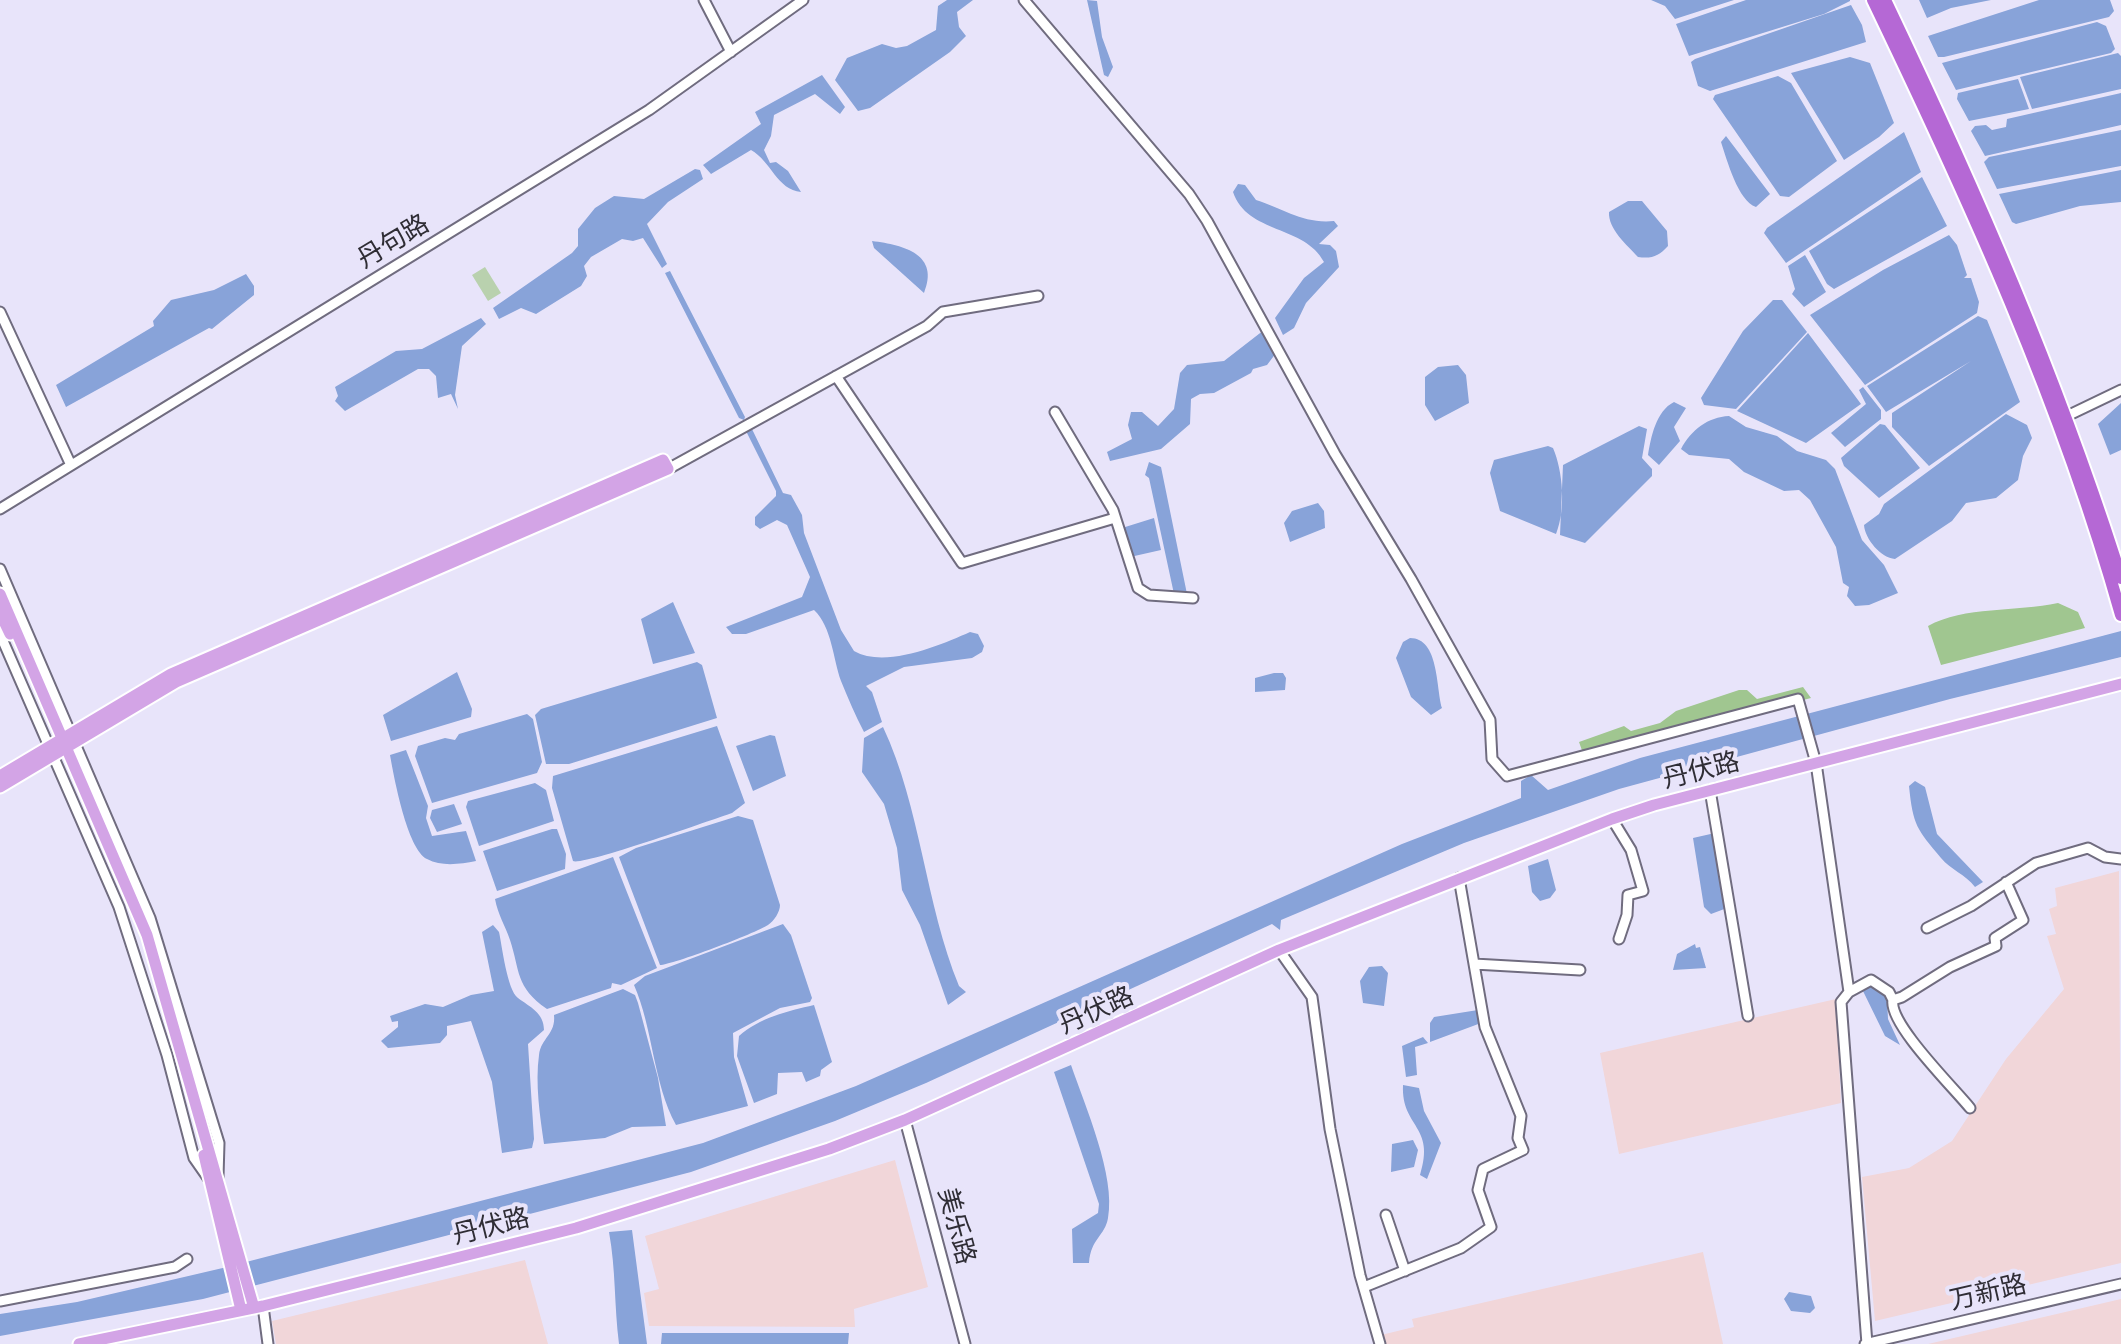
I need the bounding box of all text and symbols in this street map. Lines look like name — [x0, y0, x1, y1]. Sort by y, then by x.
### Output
street label: 丹句路 — [352, 208, 434, 274]
street label: 丹伏路 — [1659, 745, 1743, 795]
street label: 丹伏路 — [1054, 980, 1138, 1040]
street label: 美乐路 — [932, 1184, 982, 1268]
street label: 丹伏路 — [449, 1201, 533, 1251]
street label: 万新路 — [1946, 1268, 2030, 1316]

